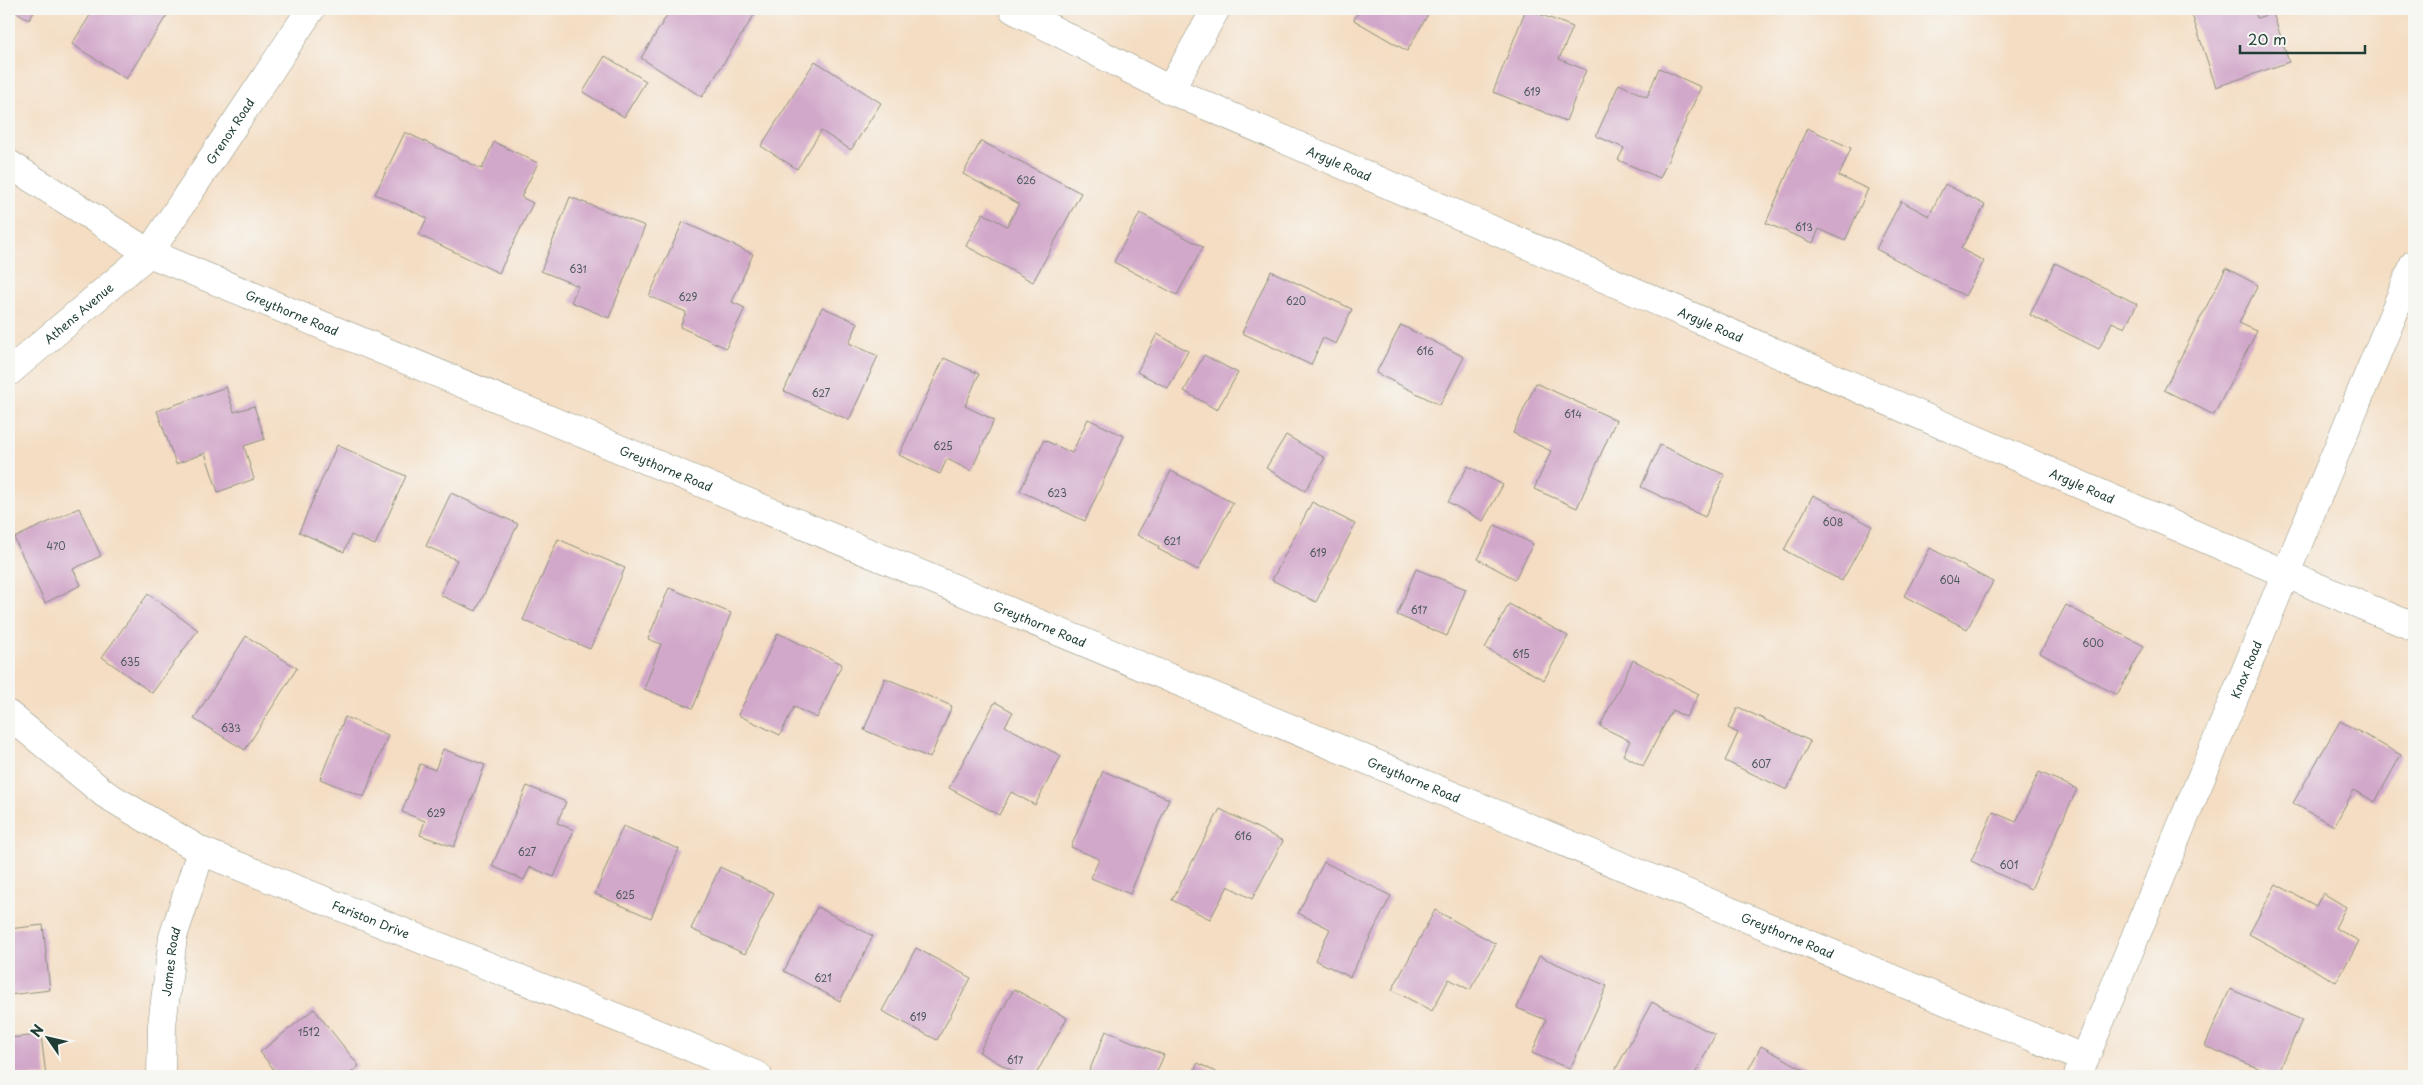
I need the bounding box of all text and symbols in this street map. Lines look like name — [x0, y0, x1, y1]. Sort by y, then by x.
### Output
scale bar — [2240, 22, 2366, 54]
text: 20 m — [2248, 27, 2287, 50]
house number: 619 — [1523, 84, 1541, 99]
street label: Grenox Road — [201, 95, 258, 168]
street label: Argyle Road — [1304, 141, 1374, 185]
house number: 626 — [1016, 172, 1036, 187]
house number: 613 — [1795, 219, 1813, 234]
house number: 631 — [569, 261, 587, 276]
street label: Athens Avenue — [40, 278, 117, 348]
street label: Greythorne Road — [243, 285, 341, 340]
house number: 629 — [679, 289, 698, 304]
house number: 620 — [1286, 293, 1306, 308]
street label: Argyle Road — [1675, 303, 1746, 346]
house number: 616 — [1416, 343, 1434, 358]
house number: 627 — [812, 385, 831, 400]
house number: 614 — [1564, 406, 1582, 421]
house number: 625 — [933, 438, 953, 453]
street label: Greythorne Road — [617, 441, 715, 496]
street label: Argyle Road — [2047, 464, 2117, 508]
house number: 623 — [1047, 485, 1067, 500]
house number: 608 — [1823, 514, 1843, 529]
house number: 621 — [1163, 533, 1181, 548]
house number: 470 — [46, 538, 66, 553]
house number: 619 — [1309, 545, 1327, 560]
house number: 604 — [1940, 572, 1961, 587]
street label: Greythorne Road — [991, 597, 1089, 651]
house number: 617 — [1411, 602, 1428, 617]
house number: 600 — [2082, 635, 2104, 650]
street label: Knox Road — [2226, 638, 2266, 701]
house number: 615 — [1512, 646, 1530, 661]
house number: 635 — [120, 654, 140, 669]
house number: 633 — [221, 720, 241, 735]
street label: Greythorne Road — [1365, 752, 1463, 807]
house number: 607 — [1751, 756, 1771, 771]
house number: 629 — [427, 805, 446, 820]
house number: 616 — [1234, 828, 1252, 843]
house number: 627 — [518, 844, 537, 859]
house number: 601 — [2000, 857, 2018, 872]
house number: 625 — [615, 887, 635, 902]
street label: Fariston Drive — [330, 895, 412, 943]
street label: Greythorne Road — [1739, 908, 1837, 963]
street label: James Road — [157, 924, 185, 997]
house number: 621 — [814, 970, 832, 985]
house number: 619 — [909, 1009, 927, 1024]
north arrow — [22, 1012, 72, 1062]
text: N — [25, 1020, 49, 1041]
house number: 1512 — [298, 1024, 320, 1039]
house number: 617 — [1007, 1052, 1024, 1067]

